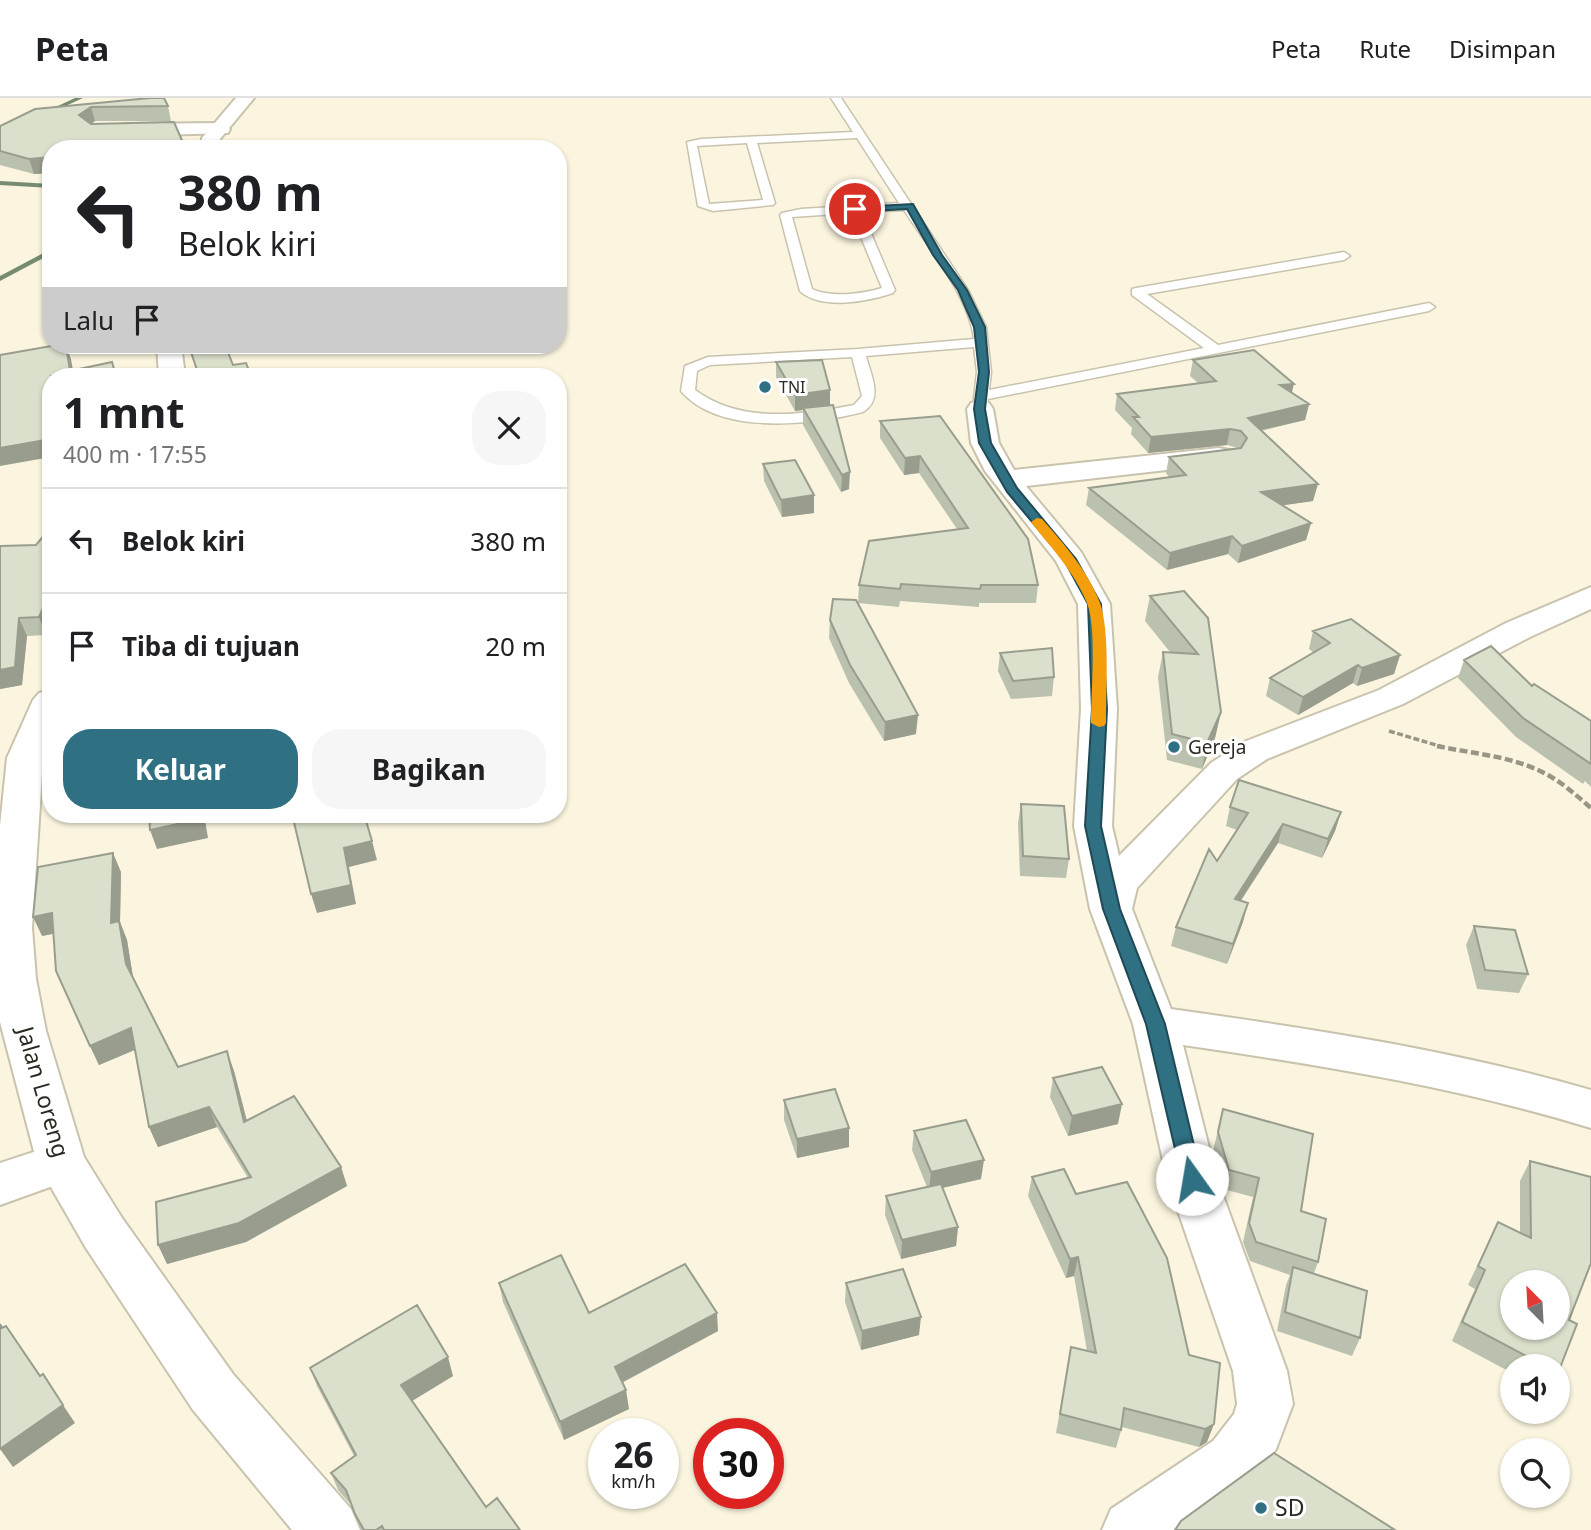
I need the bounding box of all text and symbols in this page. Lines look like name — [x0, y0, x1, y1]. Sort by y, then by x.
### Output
text: Peta — [35, 26, 109, 71]
text: Peta — [1271, 32, 1321, 65]
text: Rute — [1359, 32, 1411, 65]
text: Disimpan — [1449, 32, 1556, 65]
text: 380 m — [178, 159, 323, 225]
icon: left — [63, 168, 154, 259]
pin — [825, 179, 885, 239]
icon: arrive — [836, 190, 874, 228]
text: Belok kiri — [178, 222, 317, 265]
icon: arrive — [128, 301, 166, 339]
text: Lalu — [63, 302, 114, 338]
place label: TNI — [779, 376, 805, 398]
marker: TNI — [757, 379, 773, 395]
text: 1 mnt — [63, 383, 184, 440]
button: close — [472, 391, 546, 465]
text: 400 m · 17:55 — [63, 438, 207, 470]
icon: left — [63, 522, 101, 560]
text: Belok kiri — [122, 523, 245, 559]
text: 380 m — [470, 523, 546, 559]
icon: arrive — [63, 627, 101, 665]
text: Tiba di tujuan — [122, 628, 300, 664]
text: 20 m — [485, 628, 546, 664]
button: Keluar — [63, 729, 298, 809]
button: Bagikan — [312, 729, 546, 809]
place label: Gereja — [1188, 734, 1246, 760]
marker: Gereja — [1166, 739, 1182, 755]
street label: Jalan Loreng — [9, 1021, 78, 1161]
position arrow — [1155, 1142, 1229, 1216]
north arrow — [1500, 1270, 1570, 1340]
map controls — [1500, 1270, 1570, 1508]
button: sound — [1500, 1354, 1570, 1424]
speed limit sign: 30 — [693, 1418, 784, 1509]
text: 26 — [613, 1431, 654, 1478]
button: search — [1500, 1438, 1570, 1508]
text: km/h — [611, 1469, 656, 1493]
place label: SD — [1275, 1491, 1304, 1523]
marker: SD — [1253, 1500, 1269, 1516]

